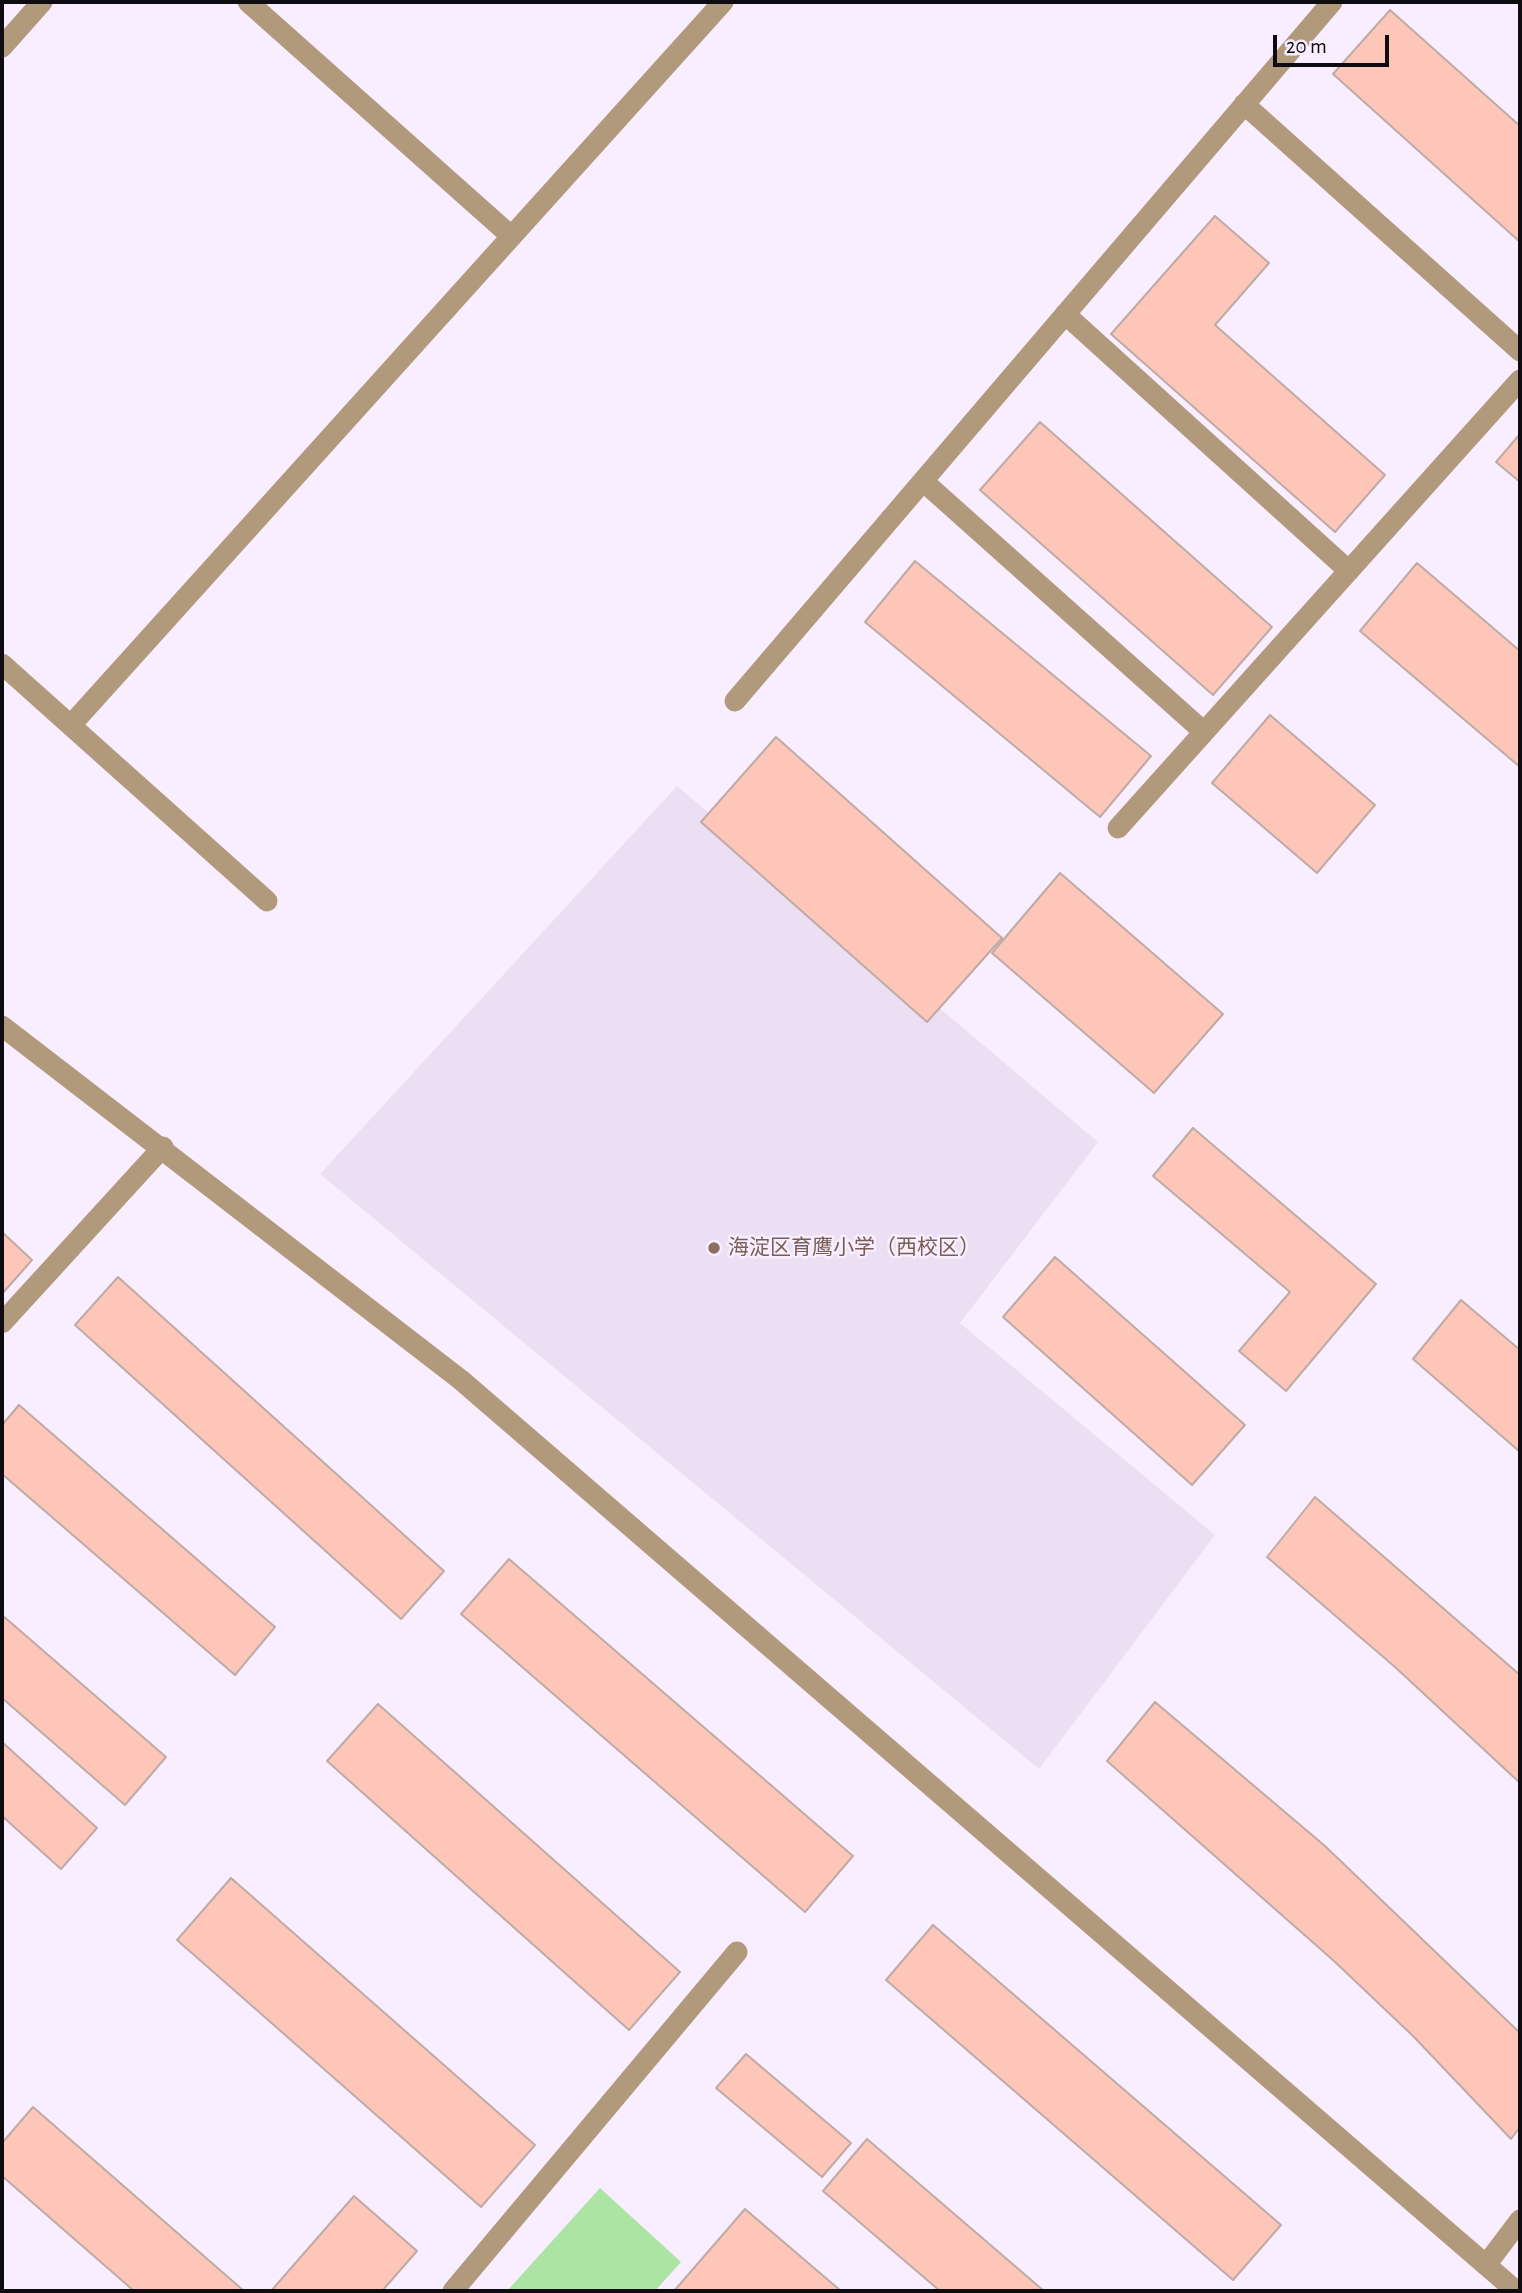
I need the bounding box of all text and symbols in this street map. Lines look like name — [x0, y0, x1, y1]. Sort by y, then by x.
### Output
scale bar — [1277, 21, 1392, 65]
text: 20 m — [1286, 36, 1327, 57]
place label: 海淀区育鹰小学（西校区） — [728, 1235, 980, 1261]
marker: 海淀区育鹰小学（西校区） — [706, 1240, 722, 1256]

